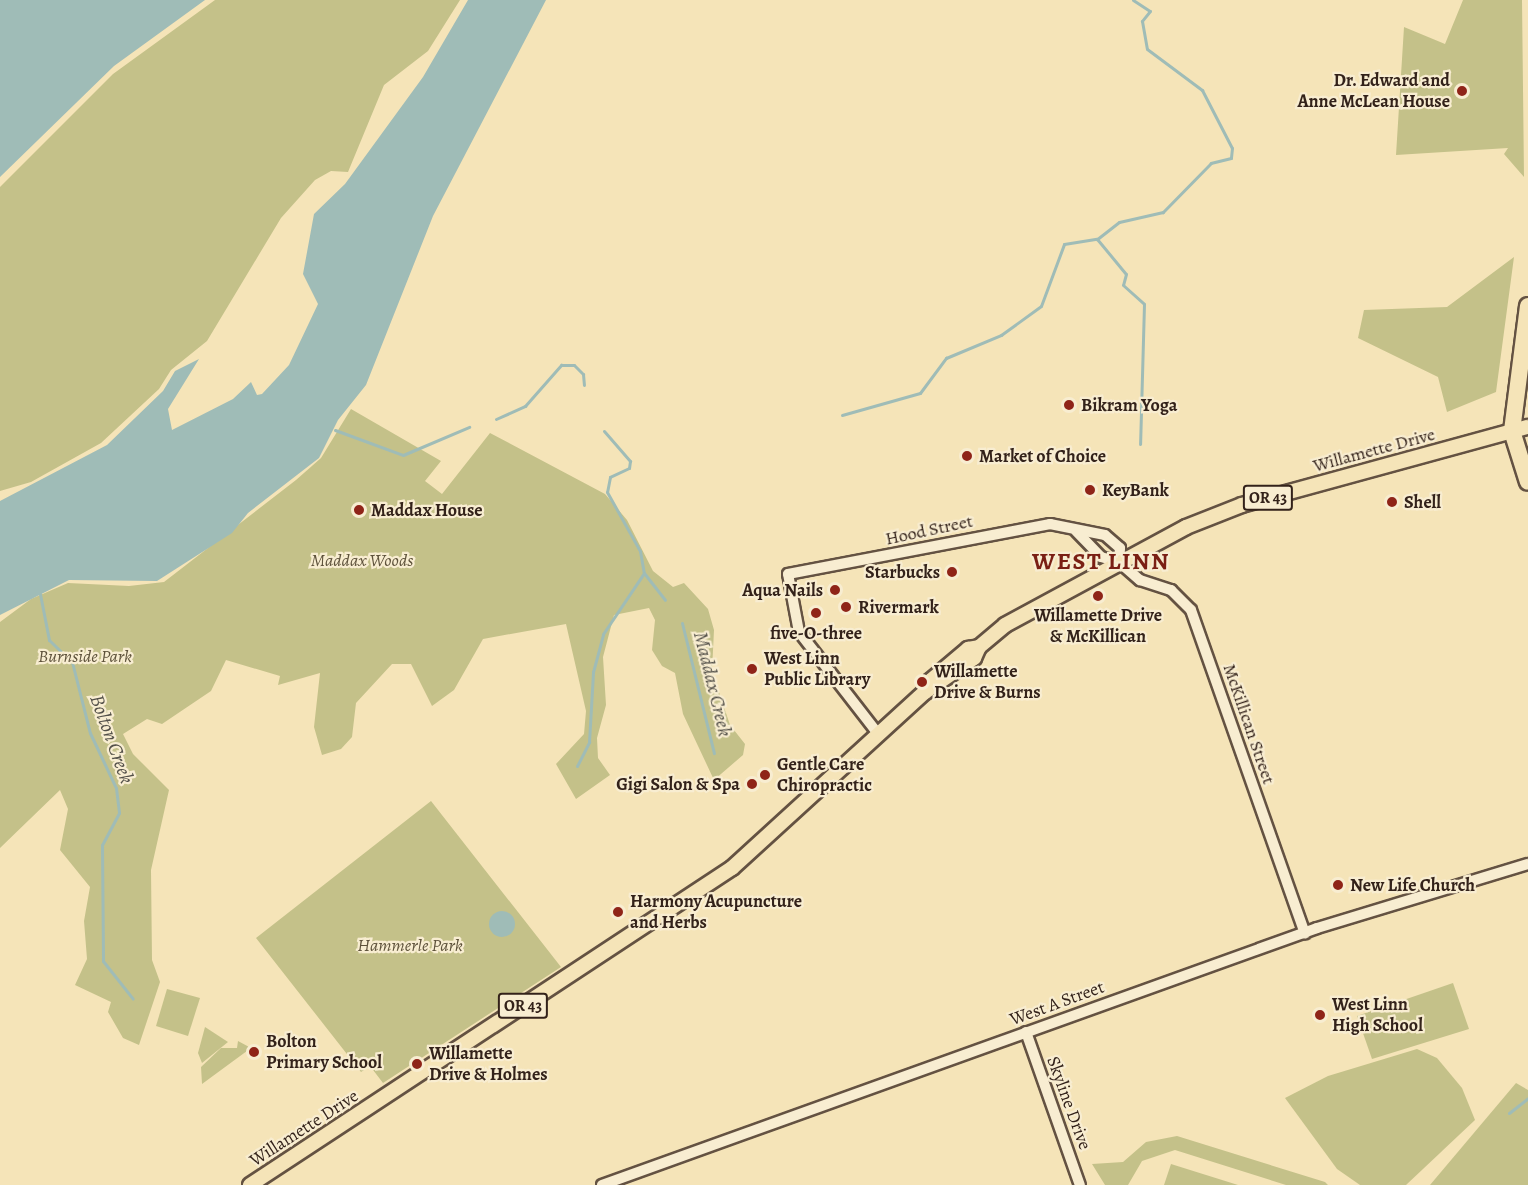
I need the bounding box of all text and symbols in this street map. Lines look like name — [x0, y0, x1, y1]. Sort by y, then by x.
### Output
place label: Dr. Edward and Anne McLean House — [1298, 70, 1450, 112]
marker: Dr. Edward and Anne McLean House — [1455, 84, 1469, 98]
place label: Bikram Yoga — [1081, 394, 1177, 416]
marker: Bikram Yoga — [1062, 398, 1076, 412]
street label: Willamette Drive — [1311, 423, 1437, 477]
place label: Market of Choice — [979, 445, 1106, 467]
marker: Market of Choice — [960, 449, 974, 463]
place label: KeyBank — [1102, 479, 1169, 501]
marker: KeyBank — [1083, 483, 1097, 497]
road number: OR 43 — [1242, 485, 1294, 511]
place label: Shell — [1404, 491, 1441, 513]
marker: Shell — [1385, 495, 1399, 509]
place label: Maddax House — [371, 499, 483, 521]
marker: Maddax House — [352, 503, 366, 517]
street label: Hood Street — [883, 510, 975, 550]
district label: WEST LINN — [1032, 548, 1170, 576]
park label: Maddax Woods — [311, 549, 413, 571]
place label: Starbucks — [865, 561, 940, 583]
marker: Starbucks — [945, 565, 959, 579]
place label: Aqua Nails — [742, 579, 823, 601]
marker: Aqua Nails — [828, 583, 842, 597]
marker: Willamette Drive & McKillican — [1091, 589, 1105, 603]
place label: Rivermark — [858, 596, 939, 618]
marker: Rivermark — [839, 600, 853, 614]
place label: Willamette Drive & McKillican — [1034, 605, 1162, 648]
marker: five-O-three — [809, 606, 823, 620]
place label: five-O-three — [770, 622, 862, 644]
water label: Maddax Creek — [688, 629, 738, 739]
park label: Burnside Park — [38, 645, 132, 667]
place label: West Linn Public Library — [764, 648, 870, 690]
place label: Willamette Drive & Burns — [934, 661, 1041, 704]
street label: McKillican Street — [1218, 661, 1280, 787]
marker: West Linn Public Library — [745, 662, 759, 676]
marker: Willamette Drive & Burns — [915, 675, 929, 689]
water label: Bolton Creek — [85, 691, 139, 787]
place label: Gentle Care Chiropractic — [777, 754, 872, 796]
marker: Gentle Care Chiropractic — [758, 768, 772, 782]
place label: Gigi Salon & Spa — [616, 773, 740, 795]
marker: Gigi Salon & Spa — [745, 777, 759, 791]
place label: New Life Church — [1350, 874, 1475, 896]
marker: New Life Church — [1331, 878, 1345, 892]
place label: Harmony Acupuncture and Herbs — [630, 891, 802, 934]
marker: Harmony Acupuncture and Herbs — [611, 905, 625, 919]
park label: Hammerle Park — [357, 934, 463, 956]
street label: West A Street — [1007, 976, 1107, 1030]
road number: OR 43 — [498, 993, 548, 1019]
place label: West Linn High School — [1332, 994, 1423, 1036]
marker: West Linn High School — [1313, 1008, 1327, 1022]
place label: Bolton Primary School — [266, 1031, 382, 1074]
place label: Willamette Drive & Holmes — [429, 1043, 548, 1086]
marker: Bolton Primary School — [247, 1045, 261, 1059]
street label: Skyline Drive — [1042, 1053, 1096, 1153]
marker: Willamette Drive & Holmes — [410, 1057, 424, 1071]
street label: Willamette Drive — [246, 1085, 362, 1171]

